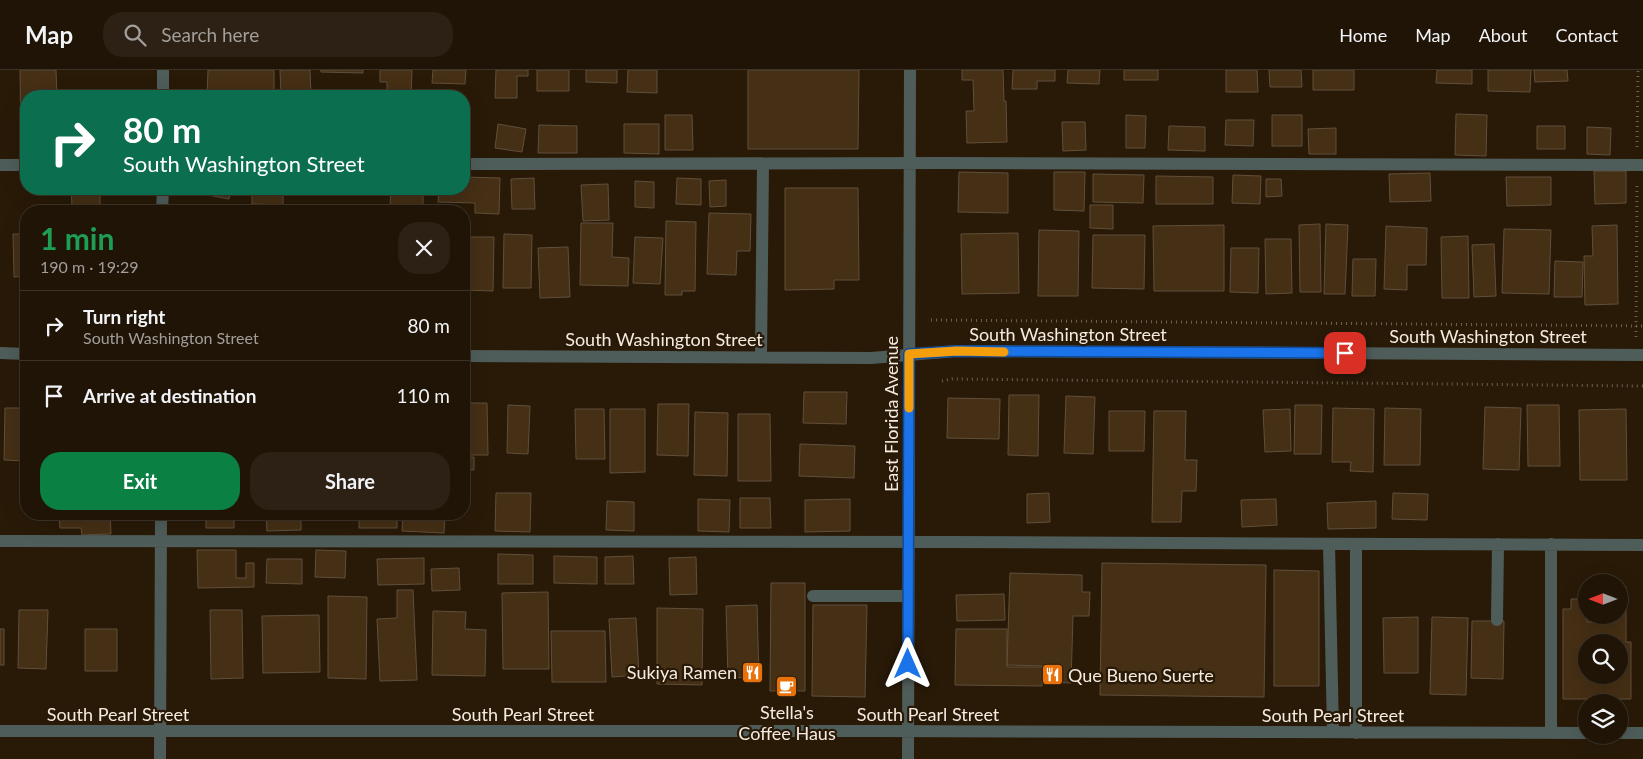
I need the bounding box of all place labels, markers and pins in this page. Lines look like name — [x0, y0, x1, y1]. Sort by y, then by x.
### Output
pin — [1324, 332, 1366, 374]
restaurant icon: Sukiya Ramen — [741, 660, 765, 684]
place label: Sukiya Ramen — [627, 661, 737, 683]
restaurant icon: Que Bueno Suerte — [1040, 663, 1064, 687]
place label: Que Bueno Suerte — [1068, 664, 1214, 686]
cafe icon: Stella's Coffee Haus — [775, 675, 799, 699]
place label: Stella's Coffee Haus — [738, 701, 836, 744]

